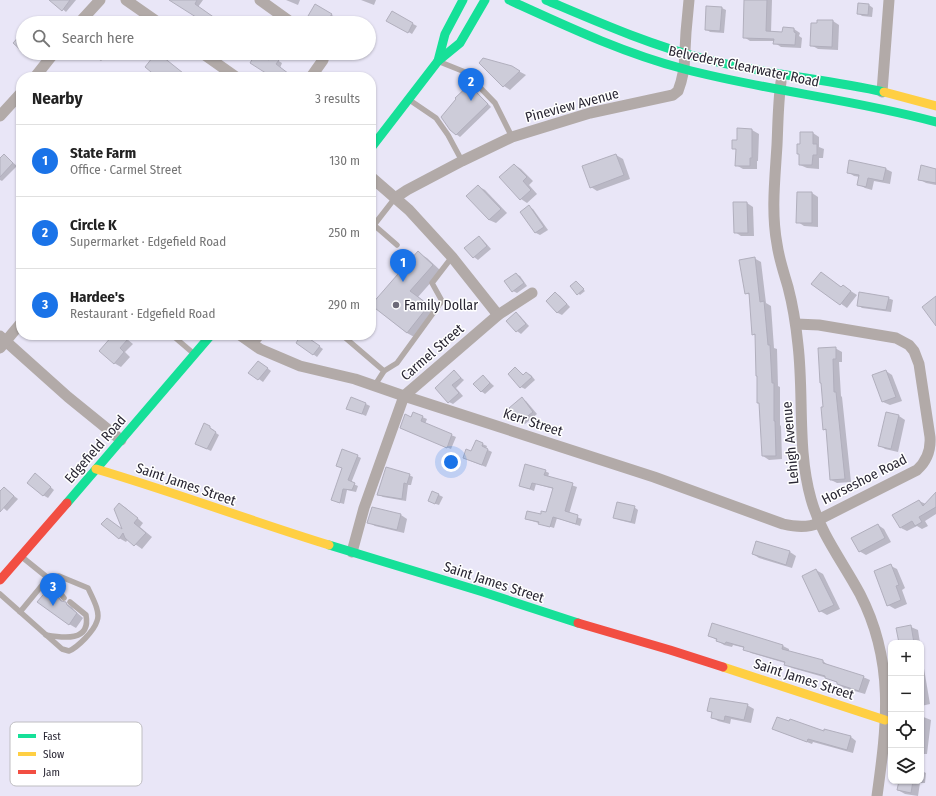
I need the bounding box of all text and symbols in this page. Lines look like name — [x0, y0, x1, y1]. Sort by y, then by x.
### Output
search box — [16, 16, 376, 60]
icon: search — [30, 27, 52, 49]
text: Search here — [62, 29, 134, 47]
street label: Belvedere Clearwater Road — [667, 42, 821, 91]
pin: 2 — [458, 68, 484, 101]
street label: Pineview Avenue — [523, 85, 621, 126]
text: Nearby — [32, 88, 83, 109]
text: 3 results — [315, 91, 360, 106]
text: State Farm — [70, 144, 136, 162]
text: 1 — [42, 153, 48, 168]
text: 130 m — [329, 153, 360, 168]
text: Office · Carmel Street — [70, 162, 182, 177]
text: Circle K — [70, 216, 117, 234]
text: 2 — [42, 225, 48, 240]
text: 250 m — [328, 225, 360, 240]
text: Supermarket · Edgefield Road — [70, 234, 226, 249]
pin: 1 — [390, 249, 416, 282]
text: Hardee's — [70, 288, 125, 306]
text: 3 — [42, 297, 48, 312]
text: 290 m — [328, 297, 360, 312]
place label: Family Dollar — [404, 297, 478, 314]
marker: Family Dollar — [391, 300, 401, 310]
text: Restaurant · Edgefield Road — [70, 306, 215, 321]
street label: Carmel Street — [397, 320, 468, 384]
street label: Lehigh Avenue — [778, 401, 803, 485]
street label: Kerr Street — [501, 405, 565, 440]
street label: Edgefield Road — [61, 412, 130, 487]
street label: Horseshoe Road — [819, 451, 910, 508]
your location — [441, 452, 461, 472]
street label: Saint James Street — [134, 459, 238, 510]
street label: Saint James Street — [441, 558, 547, 607]
pin: 3 — [40, 573, 66, 606]
map controls — [888, 640, 924, 784]
button: + — [888, 640, 924, 676]
street label: Saint James Street — [751, 655, 857, 704]
button: − — [888, 676, 924, 712]
button: locate — [888, 712, 924, 748]
legend — [10, 722, 142, 786]
text: Fast — [43, 730, 61, 743]
text: Slow — [43, 748, 64, 761]
button: layers — [888, 748, 924, 784]
text: Jam — [43, 766, 60, 779]

